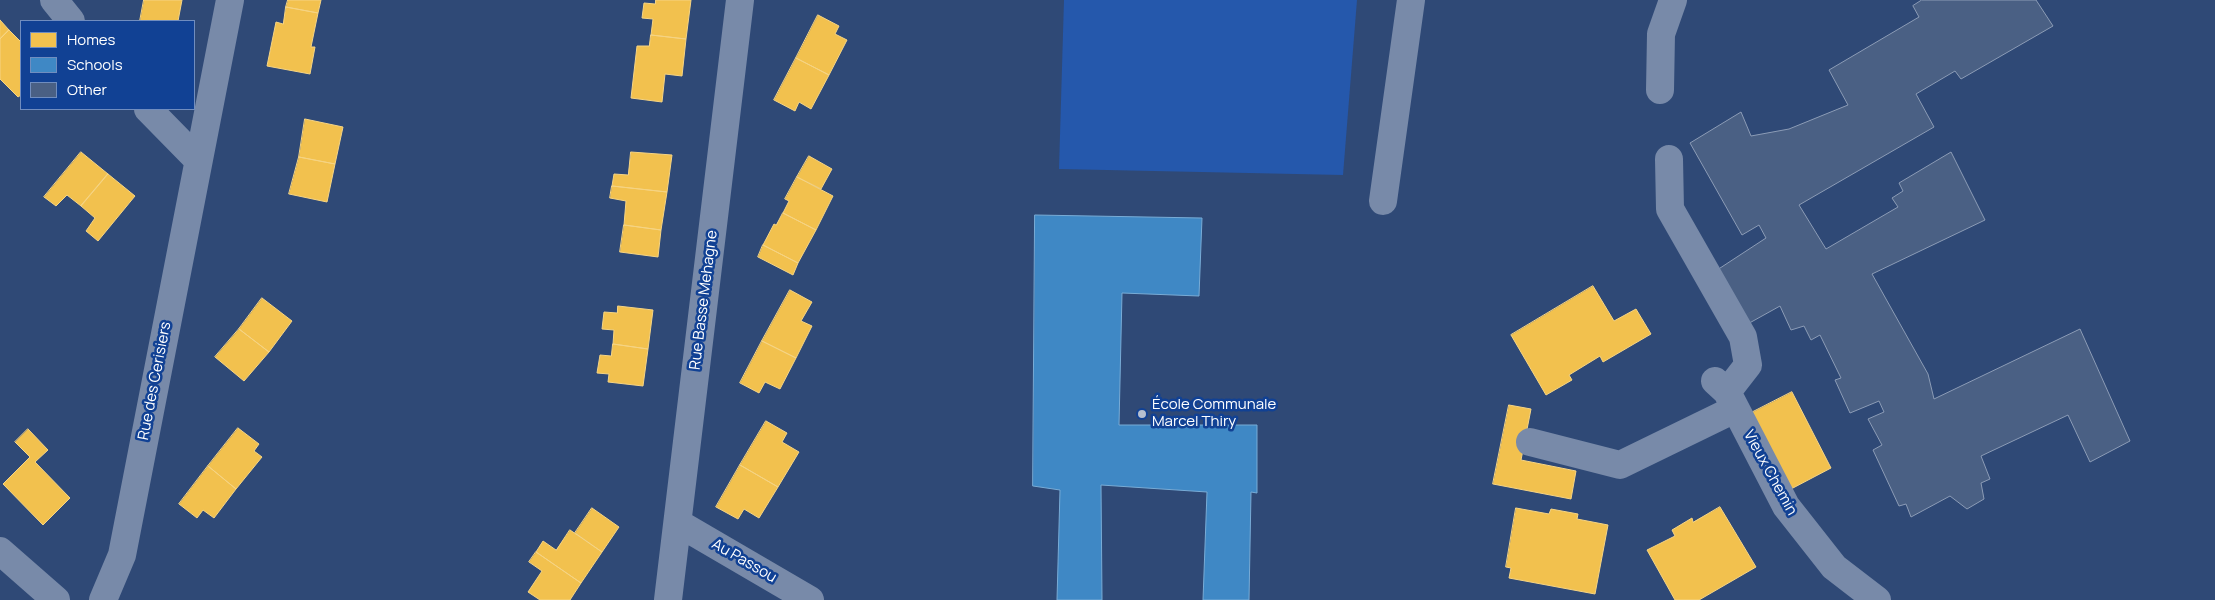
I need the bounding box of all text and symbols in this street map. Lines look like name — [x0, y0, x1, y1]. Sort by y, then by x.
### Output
legend — [20, 20, 195, 110]
text: Homes — [67, 29, 115, 50]
text: Schools — [67, 54, 123, 75]
text: Other — [67, 79, 107, 100]
street label: Rue Basse Mehagne — [687, 229, 721, 371]
street label: Rue des Cerisiers — [135, 320, 175, 442]
place label: École Communale Marcel Thiry — [1152, 396, 1276, 431]
marker: École Communale Marcel Thiry — [1136, 408, 1148, 420]
street label: Vieux Chemin — [1739, 427, 1801, 519]
street label: Au Passou — [708, 535, 780, 587]

